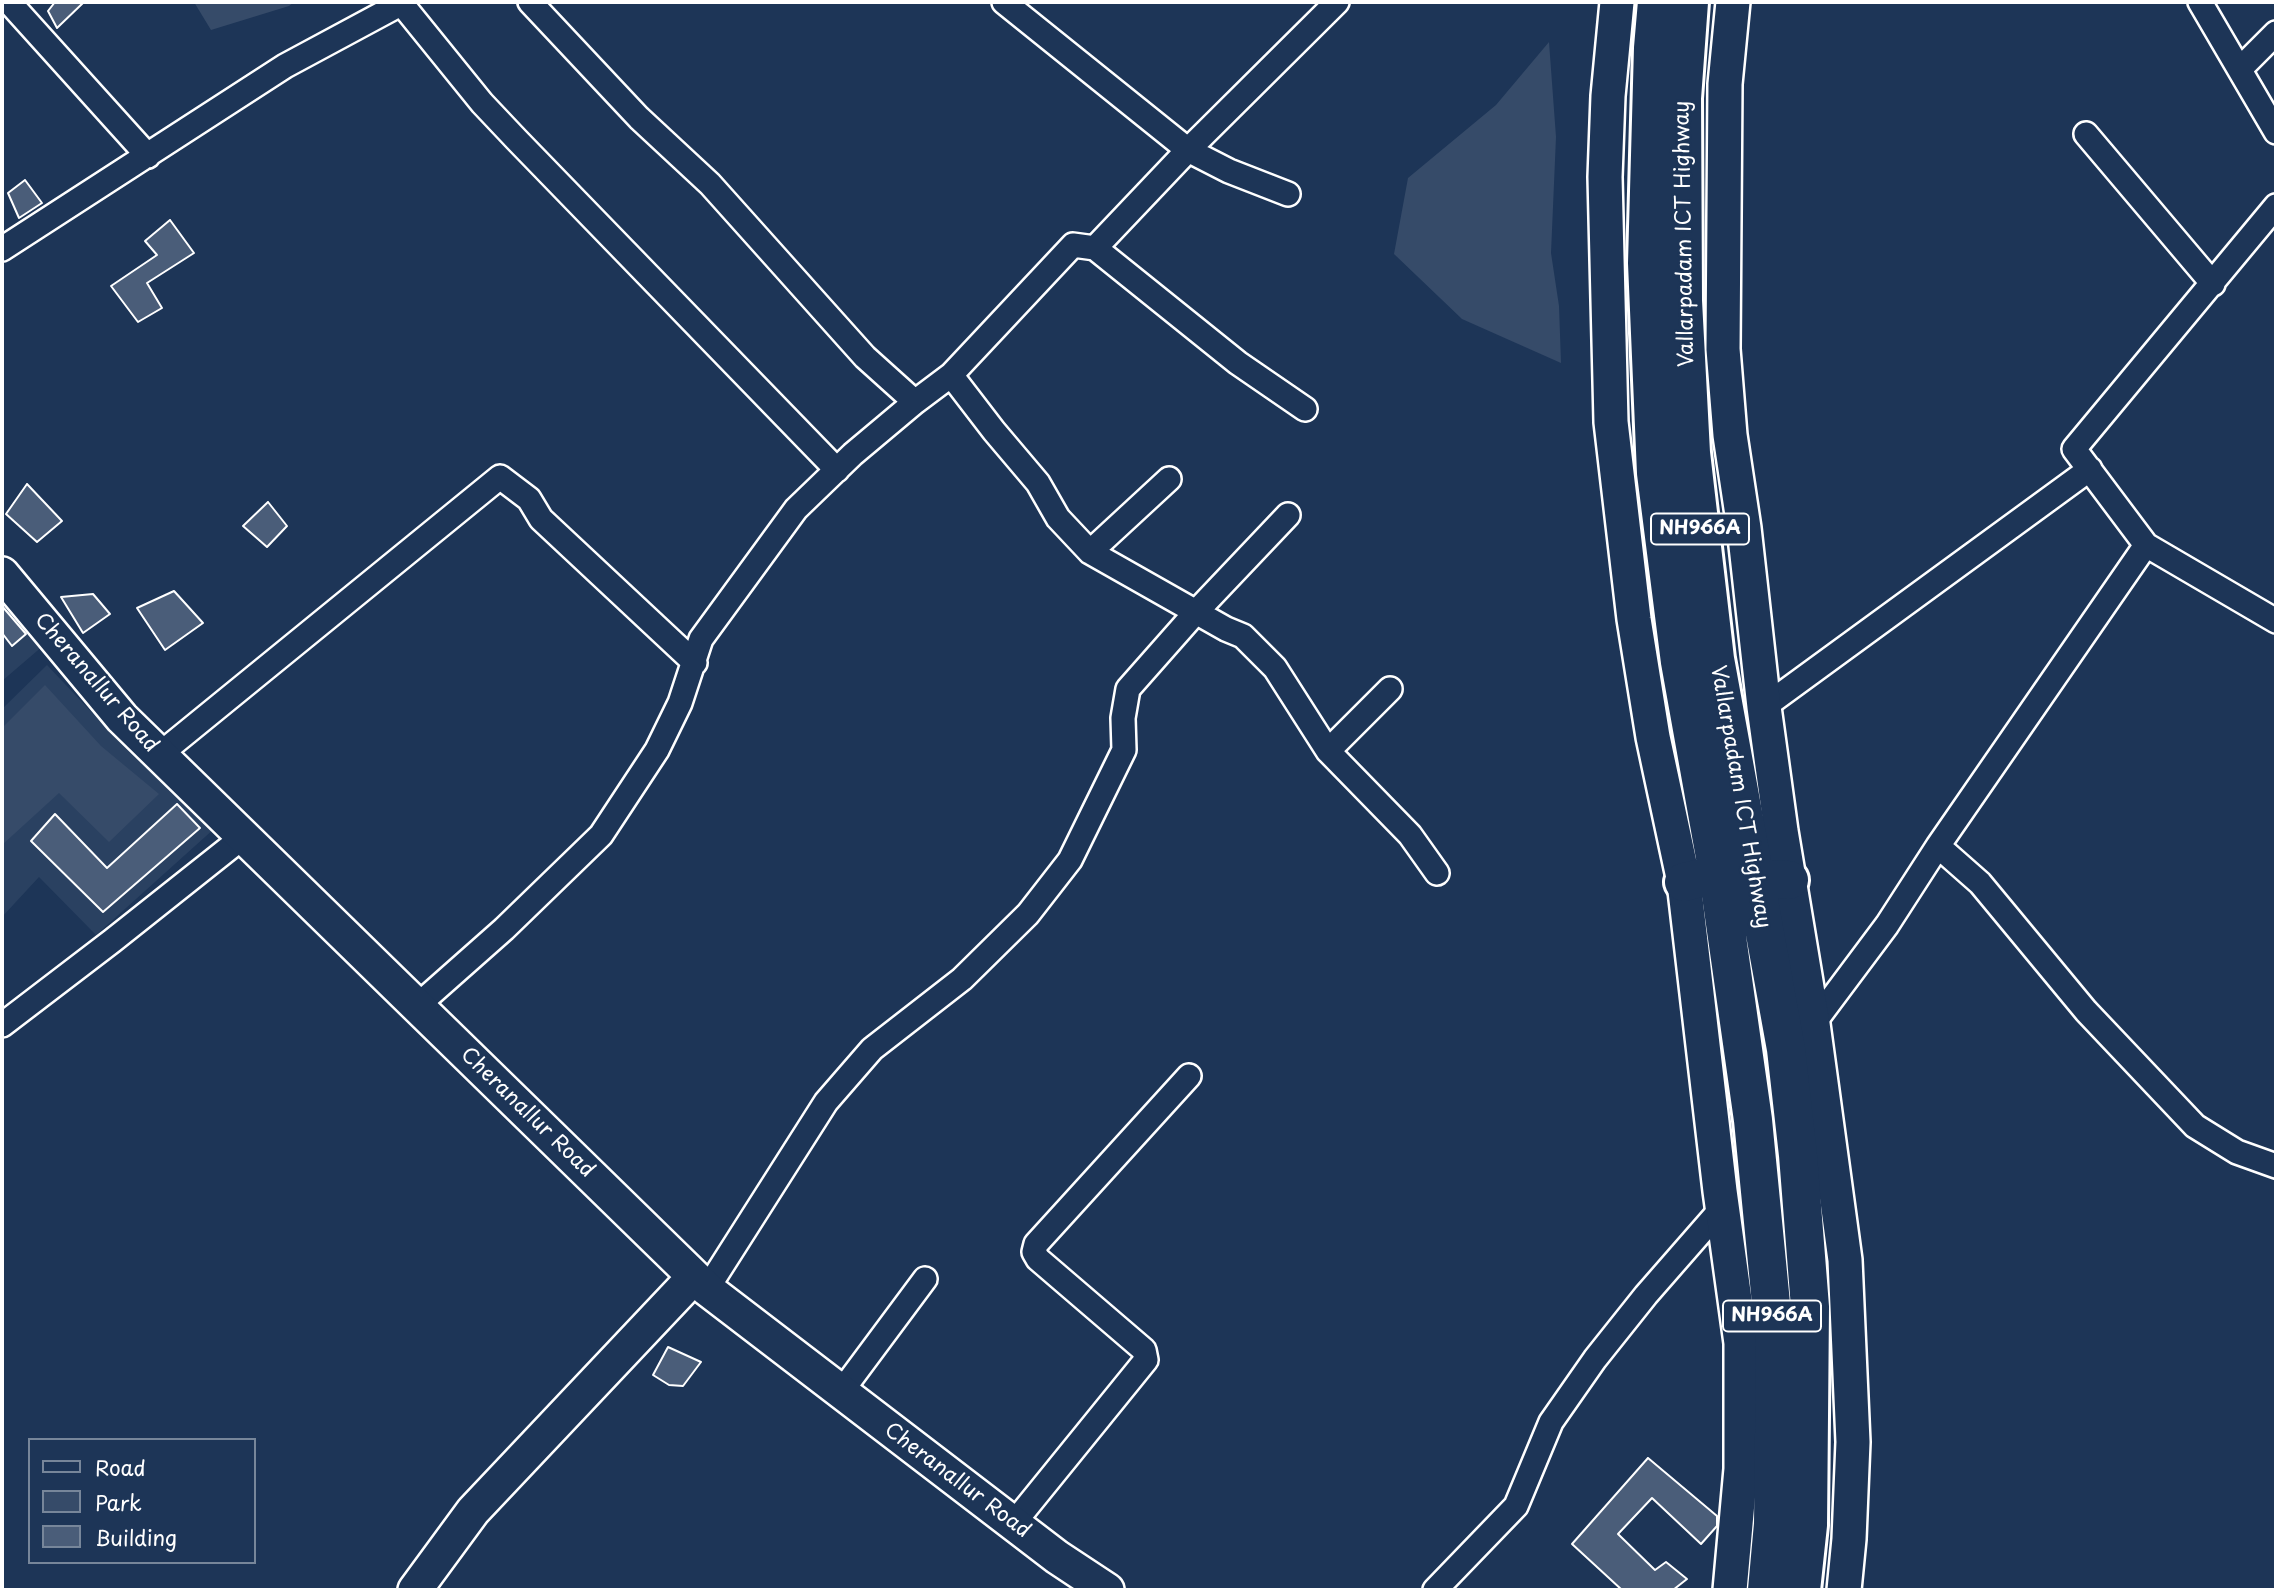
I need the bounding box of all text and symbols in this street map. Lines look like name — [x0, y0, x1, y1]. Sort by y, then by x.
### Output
street label: Vallarpadam ICT Highway — [1670, 101, 1700, 367]
road number: NH966A — [1651, 514, 1749, 544]
street label: Cheranallur Road — [29, 608, 163, 758]
street label: Vallarpadam ICT Highway — [1704, 664, 1776, 930]
street label: Cheranallur Road — [455, 1043, 599, 1183]
road number: NH966A — [1723, 1300, 1821, 1332]
street label: Cheranallur Road — [879, 1418, 1035, 1544]
legend — [28, 1438, 256, 1564]
text: Road — [95, 1451, 146, 1483]
text: Park — [95, 1486, 142, 1518]
text: Building — [95, 1521, 177, 1553]

